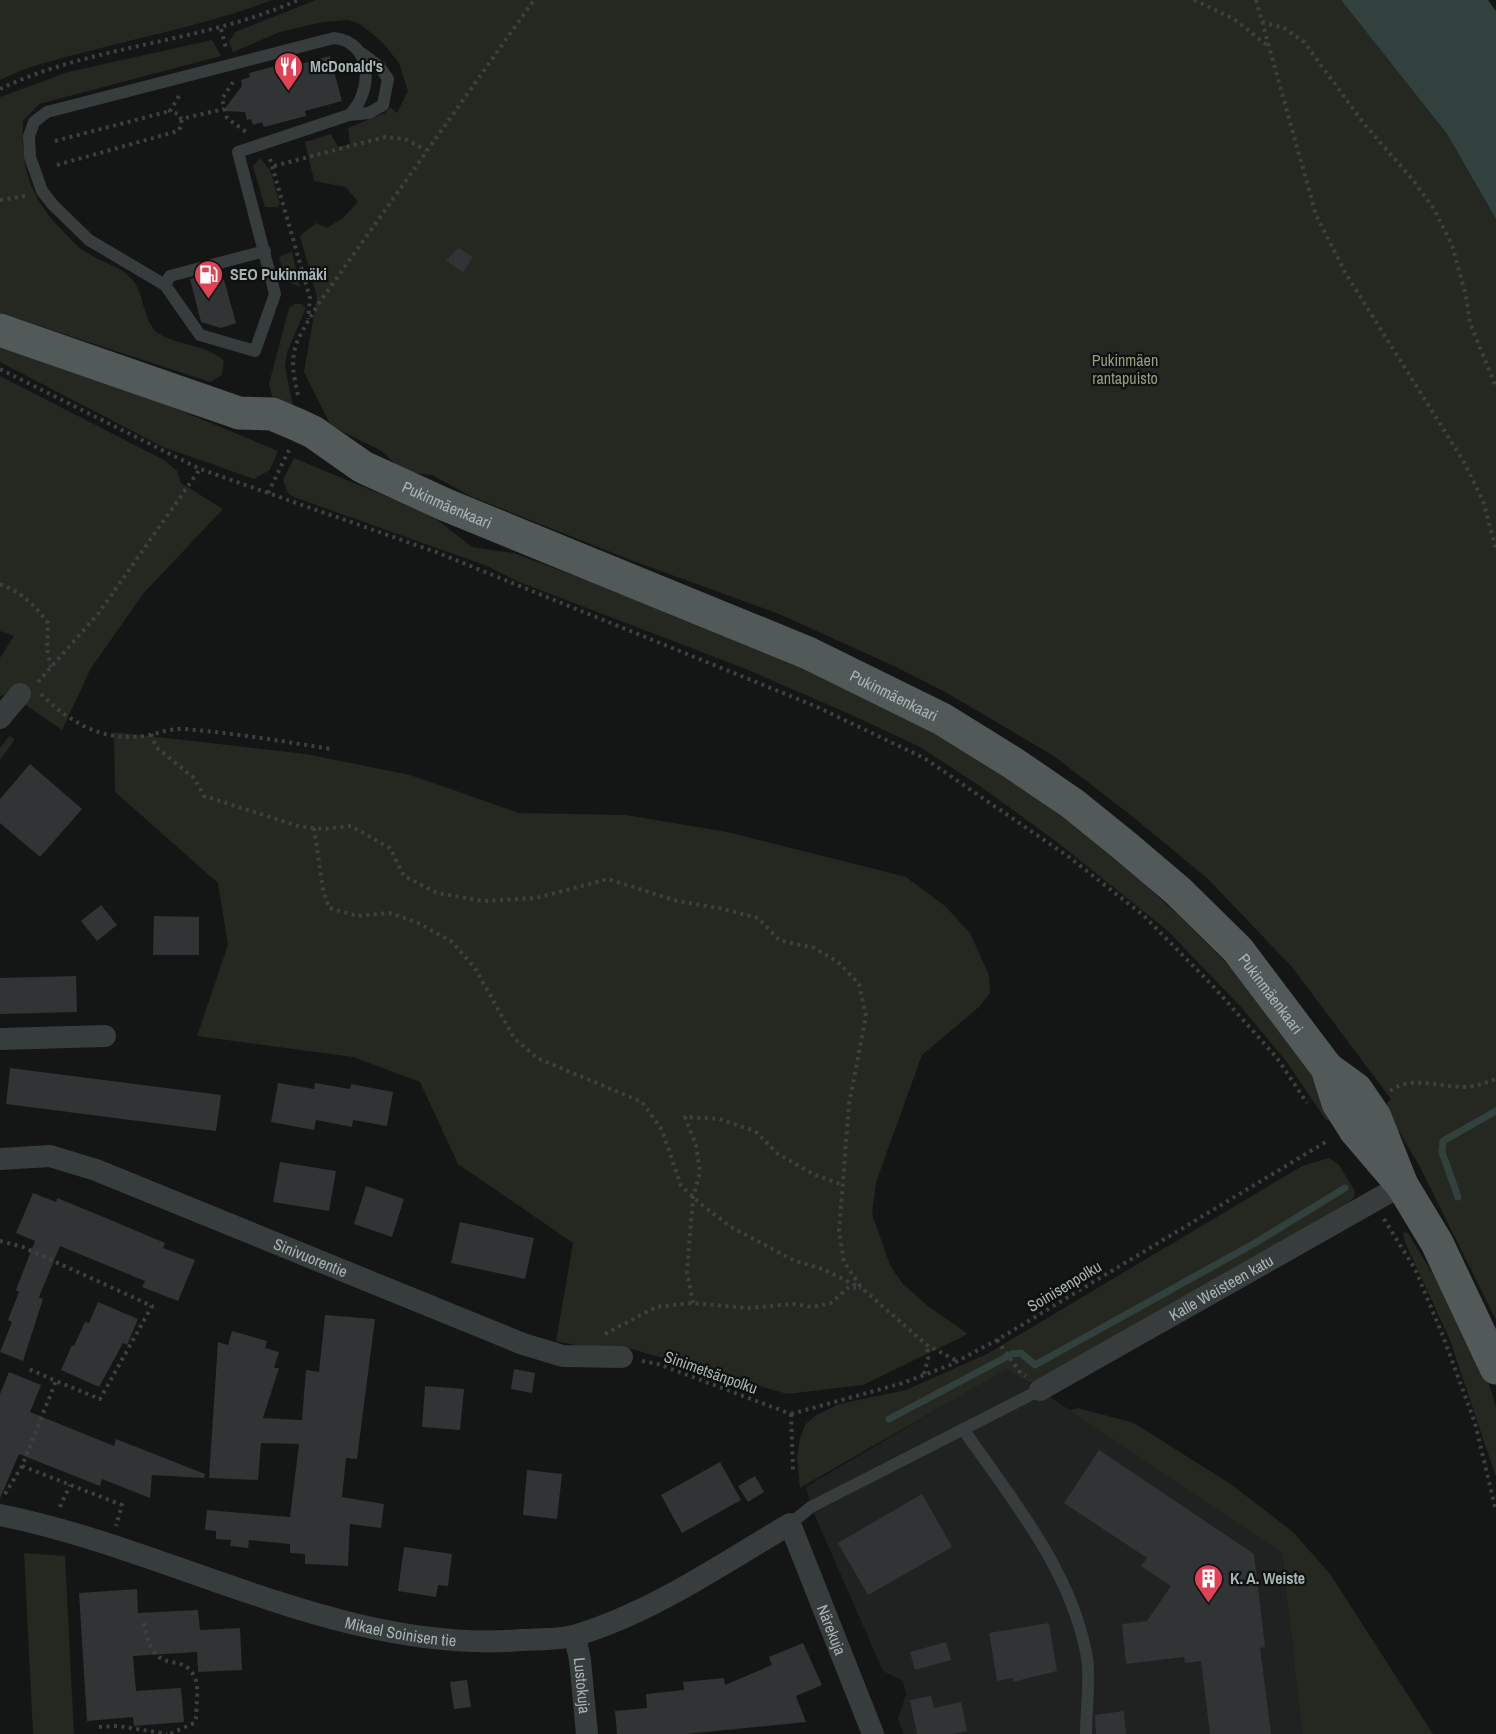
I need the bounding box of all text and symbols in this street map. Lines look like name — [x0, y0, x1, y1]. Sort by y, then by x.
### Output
restaurant icon: McDonald's — [273, 50, 305, 92]
place label: McDonald's — [310, 55, 383, 77]
fuel station icon: SEO Pukinmäki — [193, 258, 225, 300]
place label: SEO Pukinmäki — [230, 263, 327, 285]
park label: Pukinmäen rantapuisto — [1092, 349, 1158, 389]
street label: Pukinmäenkaari — [399, 475, 495, 534]
street label: Pukinmäenkaari — [846, 664, 942, 726]
street label: Pukinmäenkaari — [1233, 949, 1309, 1038]
street label: Sinivuorentie — [270, 1233, 351, 1282]
street label: Kalle Weisteen katu — [1165, 1249, 1277, 1326]
street label: Soinisenpolku — [1023, 1255, 1105, 1317]
street label: Sinimetsänpolku — [661, 1345, 761, 1399]
building icon: K. A. Weiste — [1193, 1562, 1225, 1604]
place label: K. A. Weiste — [1230, 1567, 1305, 1589]
street label: Närekuja — [812, 1601, 852, 1659]
street label: Mikael Soinisen tie — [343, 1611, 457, 1651]
street label: Lustokuja — [569, 1656, 596, 1715]

